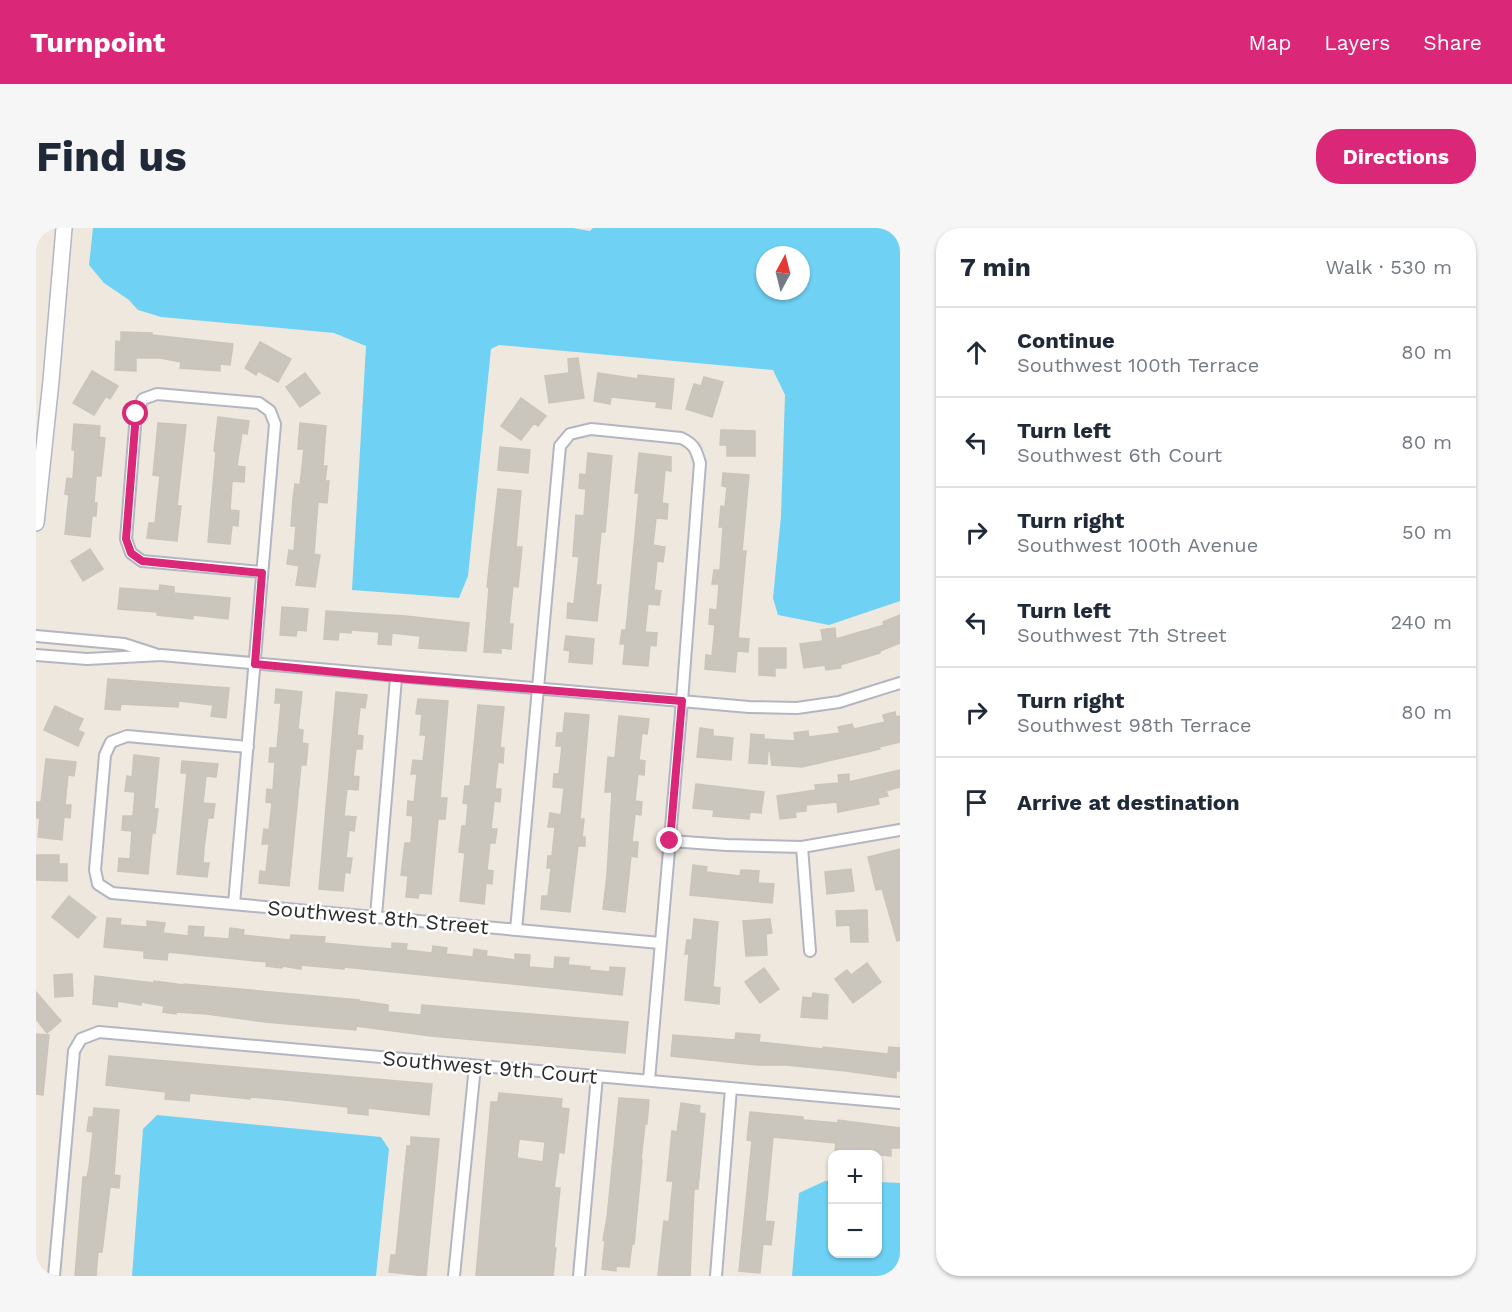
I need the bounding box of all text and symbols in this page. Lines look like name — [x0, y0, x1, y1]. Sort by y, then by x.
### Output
text: Turnpoint — [30, 26, 165, 59]
text: Map — [1248, 30, 1291, 55]
text: Layers — [1324, 30, 1390, 55]
text: Share — [1423, 30, 1482, 55]
button: Directions — [1316, 129, 1476, 184]
text: Find us — [36, 132, 187, 181]
north arrow — [756, 246, 810, 300]
text: 7 min — [960, 252, 1031, 282]
text: Walk · 530 m — [1325, 255, 1452, 279]
text: Continue — [1017, 328, 1115, 353]
icon: ahead — [960, 336, 993, 369]
text: 80 m — [1401, 340, 1452, 364]
text: Southwest 100th Terrace — [1017, 353, 1259, 377]
route start — [122, 400, 148, 426]
text: Turn left — [1017, 418, 1111, 443]
icon: left — [960, 426, 993, 459]
text: 80 m — [1401, 430, 1452, 454]
text: Southwest 6th Court — [1017, 443, 1222, 467]
text: Turn right — [1017, 508, 1124, 533]
icon: right — [960, 516, 993, 549]
text: 50 m — [1402, 520, 1452, 544]
text: Southwest 100th Avenue — [1017, 533, 1258, 557]
text: Turn left — [1017, 598, 1111, 623]
icon: left — [960, 606, 993, 639]
text: 240 m — [1390, 610, 1452, 634]
text: Southwest 7th Street — [1017, 623, 1227, 647]
text: Turn right — [1017, 688, 1124, 713]
icon: right — [960, 696, 993, 729]
text: 80 m — [1401, 700, 1452, 724]
text: Southwest 98th Terrace — [1017, 713, 1252, 737]
icon: arrive — [960, 786, 993, 819]
text: Arrive at destination — [1017, 790, 1240, 815]
route end — [656, 827, 682, 853]
street label: Southwest 8th Street — [266, 895, 490, 939]
street label: Southwest 9th Court — [382, 1045, 599, 1089]
map controls — [828, 1150, 882, 1258]
button: + — [828, 1150, 882, 1204]
button: − — [828, 1204, 882, 1258]

